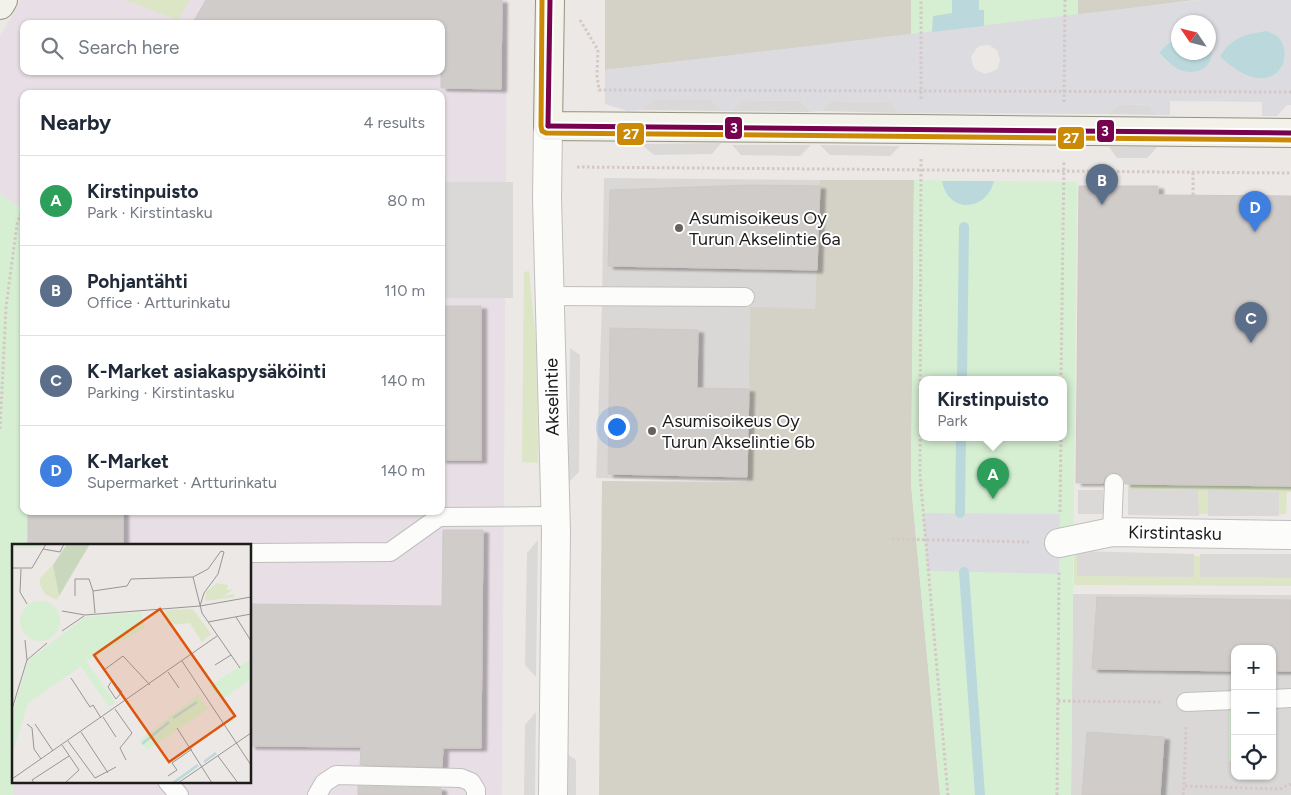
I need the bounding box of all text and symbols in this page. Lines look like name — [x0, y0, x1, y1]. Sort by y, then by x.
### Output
north arrow — [1171, 15, 1216, 60]
search box — [20, 20, 445, 75]
icon: search — [38, 34, 66, 62]
text: Search here — [78, 36, 180, 59]
text: Nearby — [40, 110, 111, 135]
text: 4 results — [364, 113, 425, 132]
line badge: 3 — [724, 116, 743, 140]
line badge: 3 — [1096, 119, 1115, 143]
text: 3 — [730, 120, 738, 137]
line badge: 27 — [616, 122, 645, 146]
text: 3 — [1101, 123, 1109, 140]
text: 27 — [623, 126, 639, 143]
line badge: 27 — [1057, 126, 1085, 150]
text: 27 — [1063, 130, 1079, 147]
pin: B — [1086, 164, 1118, 205]
text: Kirstinpuisto — [87, 180, 199, 203]
text: A — [50, 191, 62, 210]
text: 80 m — [387, 191, 425, 210]
pin: D — [1239, 191, 1271, 232]
text: Park · Kirstintasku — [87, 203, 213, 222]
place label: Asumisoikeus Oy Turun Akselintie 6a — [689, 207, 841, 250]
marker: Asumisoikeus Oy Turun Akselintie 6a — [673, 222, 685, 234]
text: Pohjantähti — [87, 270, 188, 293]
text: B — [51, 281, 61, 300]
text: 110 m — [384, 281, 425, 300]
text: Office · Artturinkatu — [87, 293, 230, 312]
pin: C — [1235, 302, 1267, 343]
street label: Akselintie — [540, 358, 564, 436]
text: K-Market asiakaspysäköinti — [87, 360, 326, 383]
text: C — [50, 371, 62, 390]
text: 140 m — [381, 371, 425, 390]
popup — [919, 376, 1067, 441]
text: Parking · Kirstintasku — [87, 383, 235, 402]
text: Kirstinpuisto — [937, 388, 1049, 411]
place label: Asumisoikeus Oy Turun Akselintie 6b — [662, 410, 815, 453]
text: Park — [937, 411, 968, 430]
your location — [604, 414, 630, 440]
marker: Asumisoikeus Oy Turun Akselintie 6b — [646, 425, 658, 437]
text: K-Market — [87, 450, 169, 473]
pin: A — [977, 458, 1009, 499]
text: D — [50, 461, 62, 480]
text: 140 m — [381, 461, 425, 480]
text: Supermarket · Artturinkatu — [87, 473, 277, 492]
street label: Kirstintasku — [1128, 521, 1222, 545]
inset map — [12, 544, 251, 782]
map controls — [1231, 645, 1276, 780]
button: + — [1231, 645, 1276, 690]
button: − — [1231, 690, 1276, 735]
button: locate — [1231, 735, 1276, 780]

